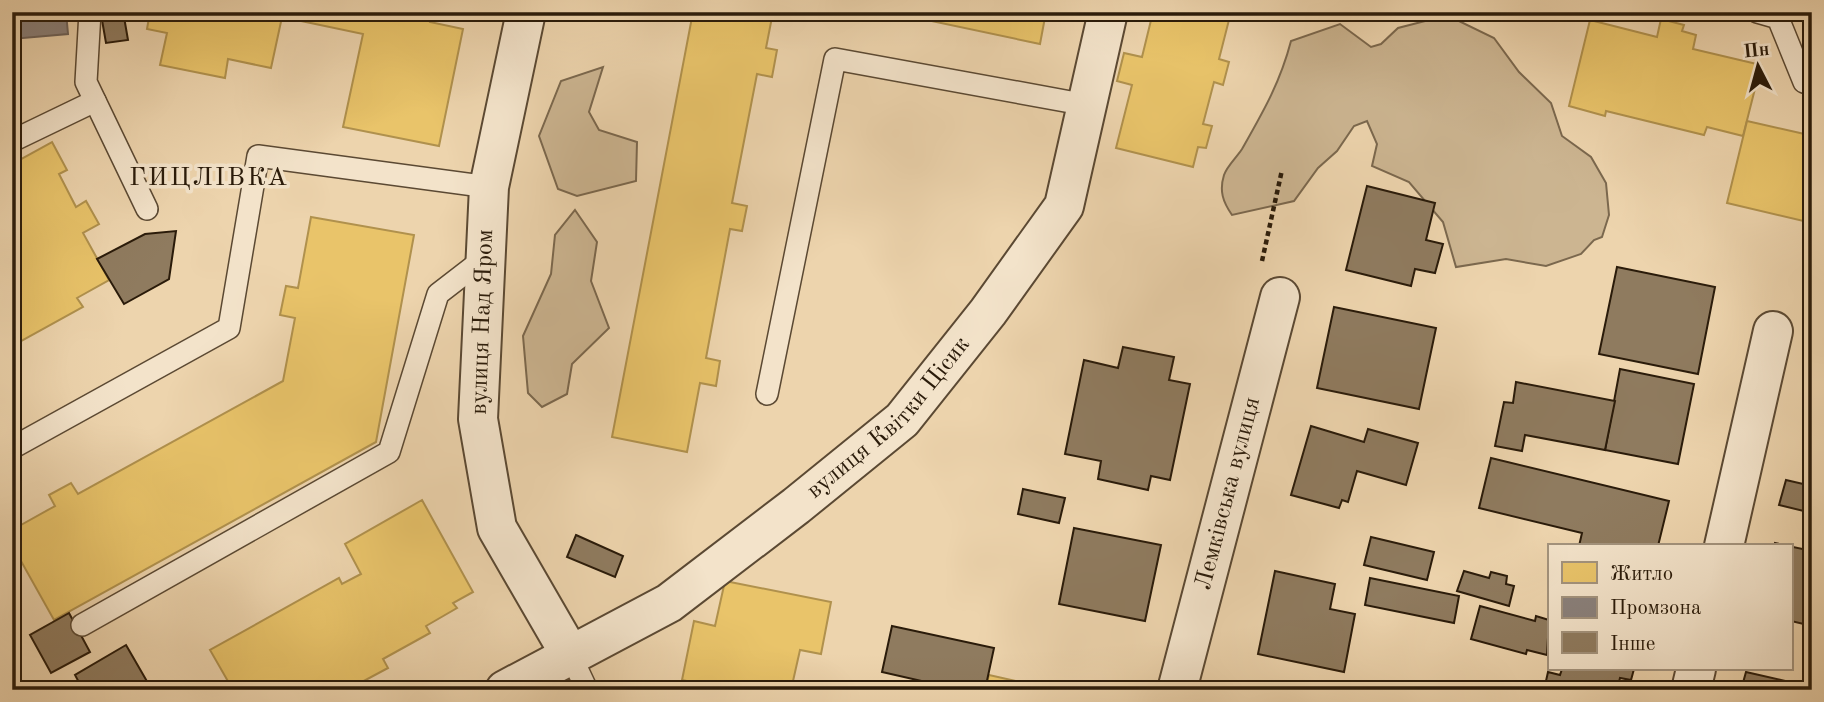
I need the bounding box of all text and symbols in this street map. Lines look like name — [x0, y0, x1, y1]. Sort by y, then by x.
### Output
north arrow — [1722, 32, 1792, 102]
text: Пн — [1742, 41, 1770, 62]
district label: ГИЦЛІВКА — [129, 165, 289, 191]
street label: вулиця Над Яром — [468, 229, 498, 415]
street label: вулиця Квітки Цісик — [803, 333, 975, 504]
street label: Лемківська вулиця — [1192, 395, 1265, 593]
legend — [1548, 544, 1792, 670]
text: Житло — [1610, 564, 1673, 585]
text: Промзона — [1610, 598, 1701, 619]
text: Інше — [1610, 634, 1655, 655]

